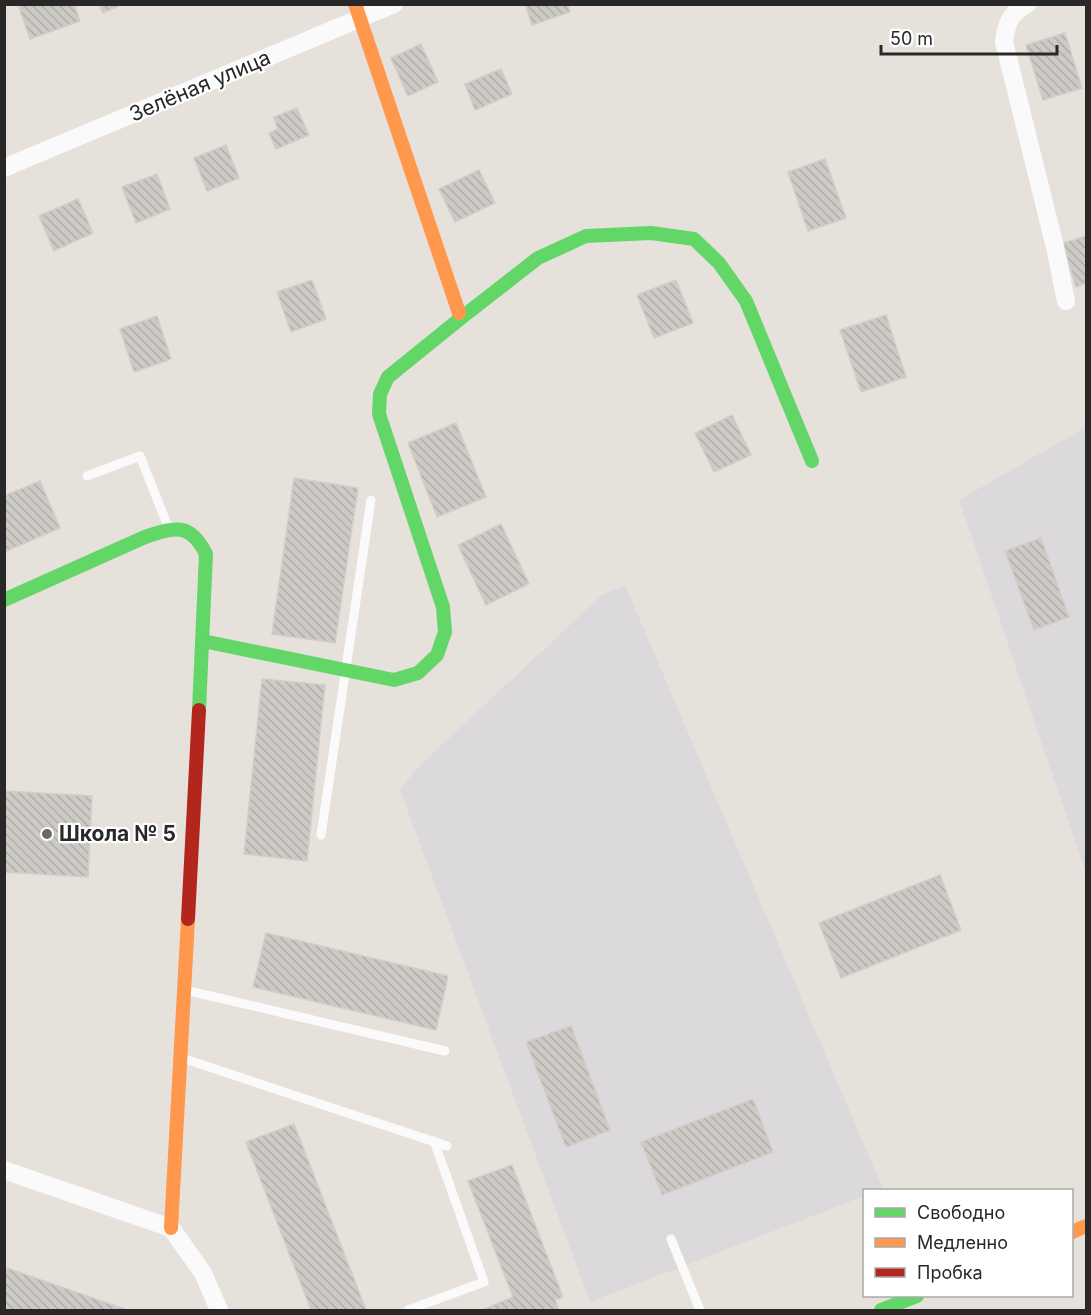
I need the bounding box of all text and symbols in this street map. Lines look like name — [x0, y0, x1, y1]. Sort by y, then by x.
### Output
scale bar — [881, 18, 1056, 56]
text: 50 m — [890, 28, 933, 49]
street label: Зелёная улица — [125, 45, 274, 127]
place label: Школа № 5 — [59, 821, 176, 846]
marker: Школа № 5 — [40, 827, 54, 841]
legend — [863, 1189, 1073, 1297]
text: Свободно — [917, 1202, 1005, 1223]
text: Медленно — [917, 1232, 1008, 1253]
text: Пробка — [917, 1262, 983, 1283]

